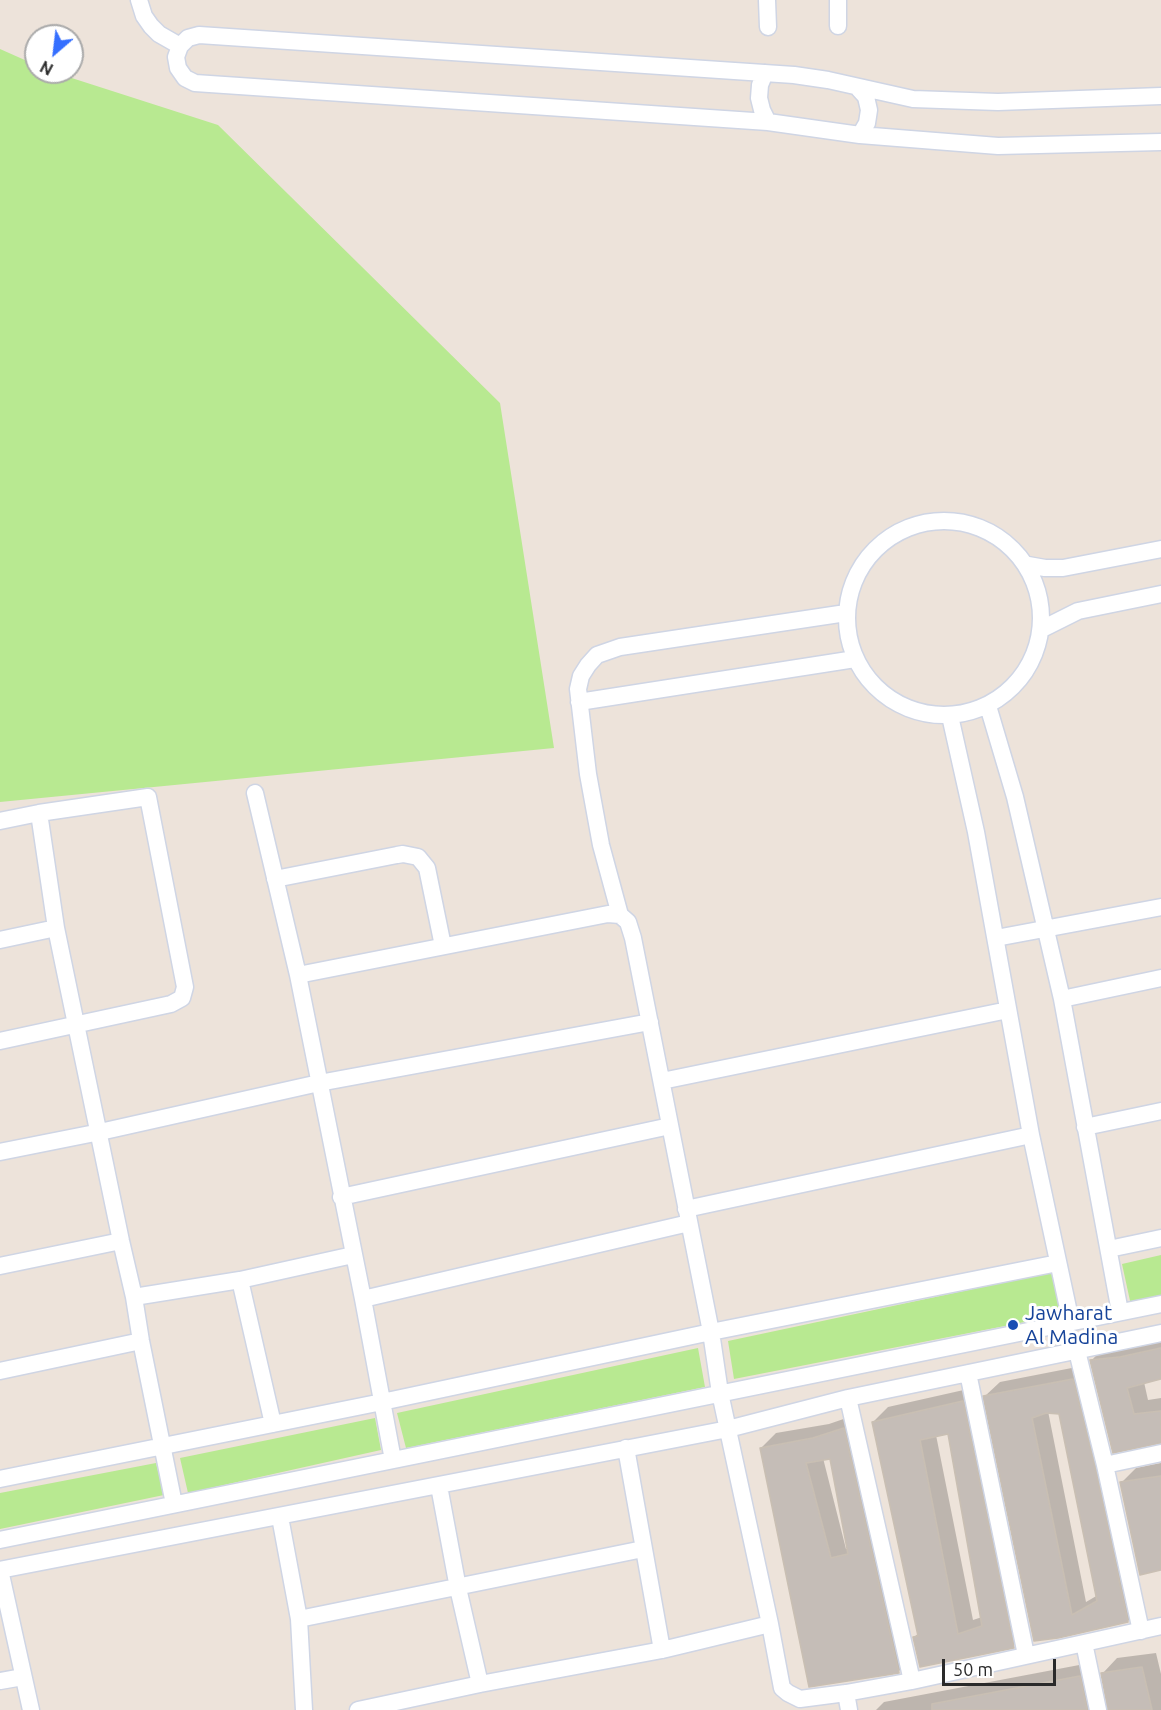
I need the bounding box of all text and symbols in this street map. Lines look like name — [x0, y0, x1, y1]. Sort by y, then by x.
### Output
north arrow — [24, 24, 84, 84]
text: N — [37, 57, 56, 79]
place label: Jawharat Al Madina — [1025, 1300, 1118, 1350]
marker: Jawharat Al Madina — [1006, 1318, 1020, 1332]
scale bar — [945, 1647, 1059, 1685]
text: 50 m — [953, 1659, 993, 1679]

